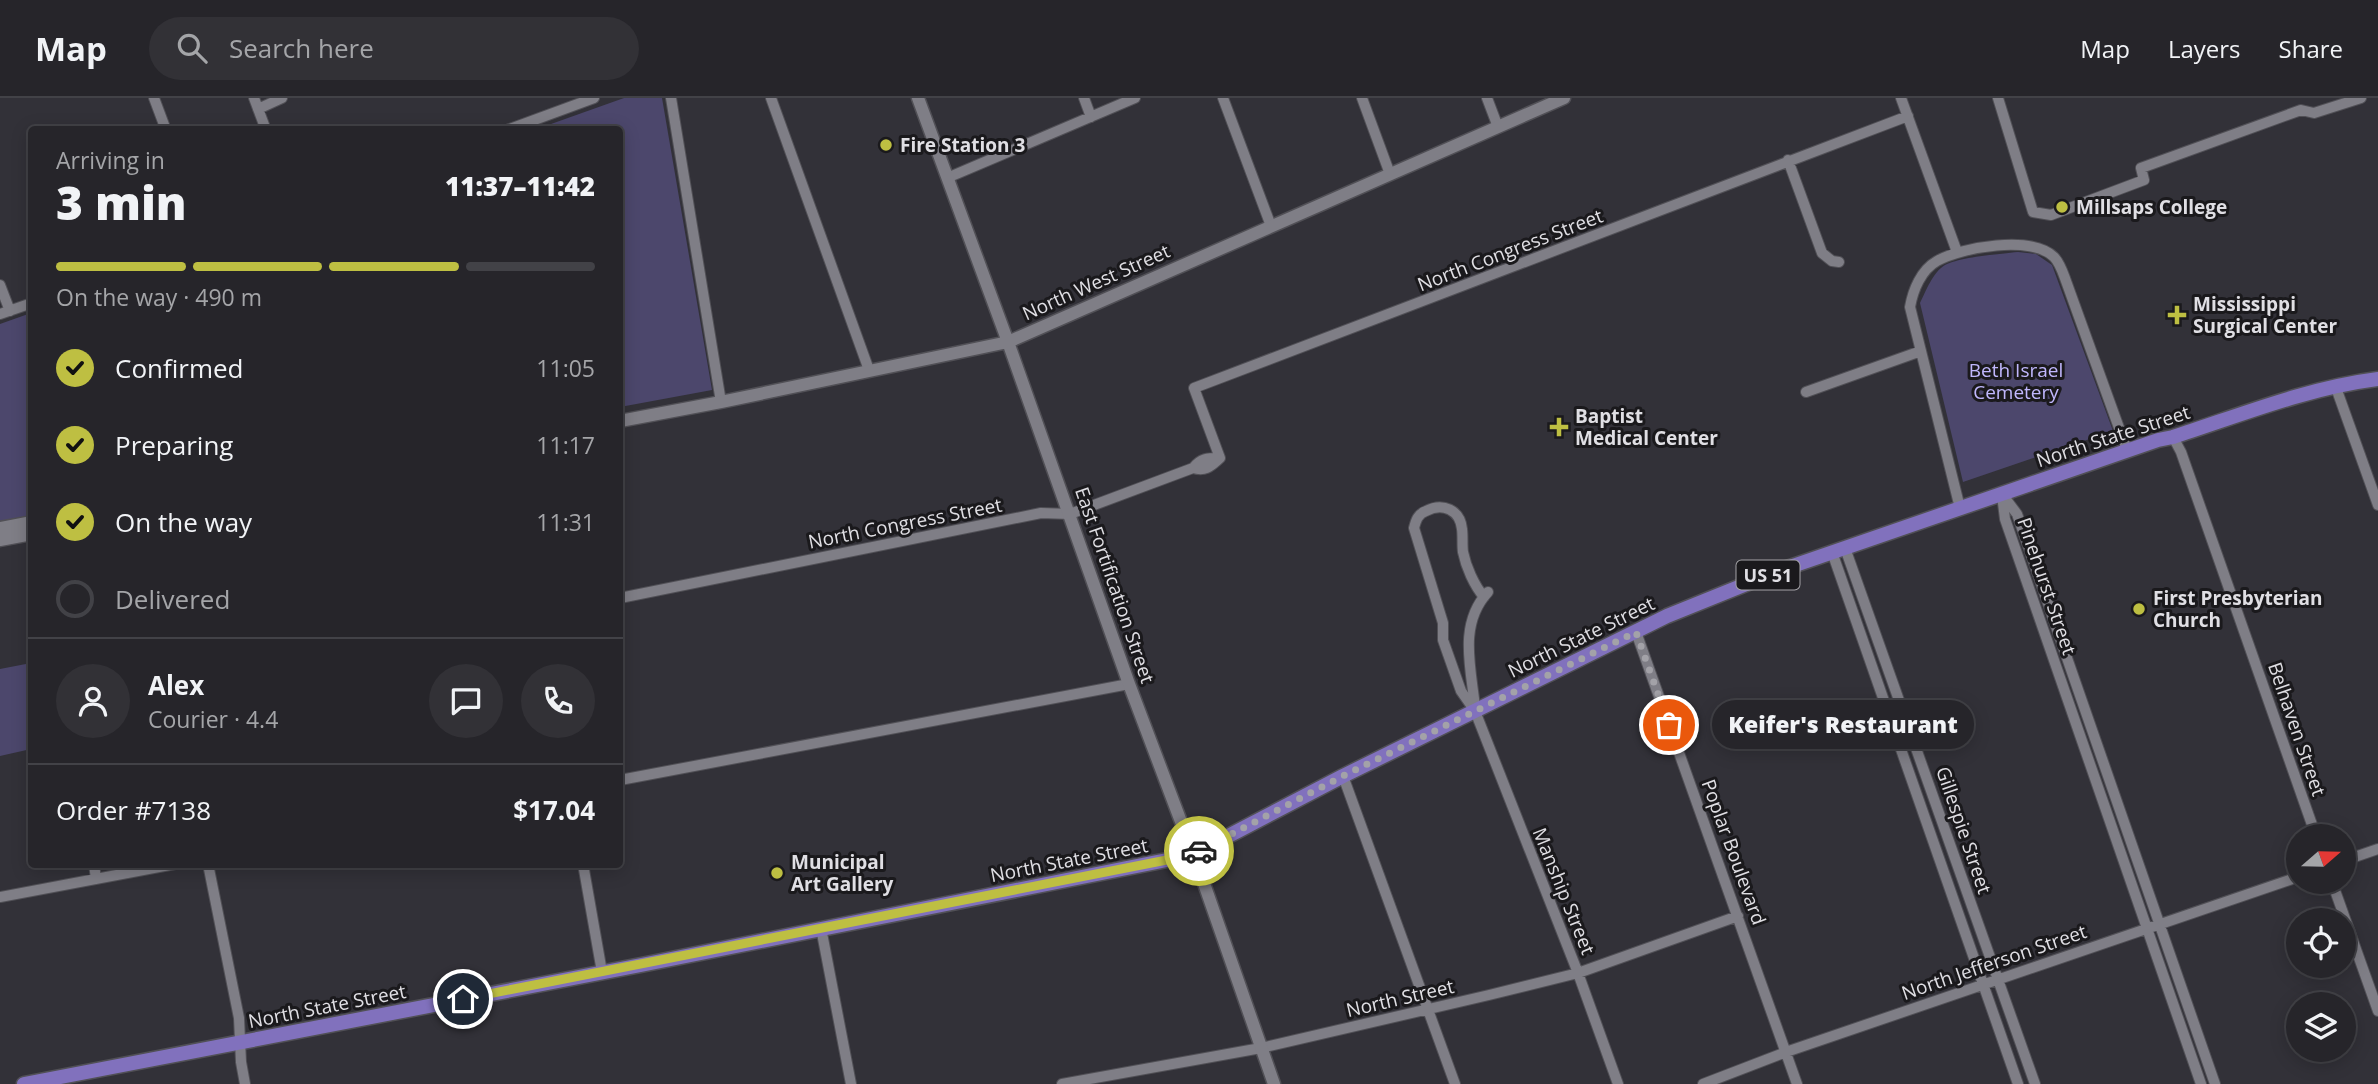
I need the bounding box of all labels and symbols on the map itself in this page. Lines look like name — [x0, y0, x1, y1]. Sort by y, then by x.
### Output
place label: Fire Station 3 — [900, 132, 1025, 158]
marker: Fire Station 3 — [878, 137, 894, 153]
place label: Millsaps College — [2076, 194, 2227, 220]
marker: Millsaps College — [2054, 199, 2070, 215]
street label: North Congress Street — [1413, 203, 1607, 297]
street label: North West Street — [1018, 238, 1174, 326]
place label: Mississippi Surgical Center — [2193, 291, 2337, 339]
marker: Mississippi Surgical Center — [2167, 305, 2187, 325]
park label: Beth Israel Cemetery — [1969, 357, 2063, 405]
street label: North State Street — [2033, 399, 2193, 473]
place label: Baptist Medical Center — [1575, 403, 1718, 451]
marker: Baptist Medical Center — [1549, 417, 1569, 437]
street label: East Fortification Street — [1069, 483, 1161, 687]
street label: North Congress Street — [806, 491, 1004, 555]
street label: Pinehurst Street — [2011, 514, 2083, 658]
road number: US 51 — [1736, 560, 1800, 589]
place label: First Presbyterian Church — [2153, 585, 2322, 633]
street label: North State Street — [1503, 590, 1659, 684]
marker: First Presbyterian Church — [2131, 601, 2147, 617]
street label: Belhaven Street — [2262, 659, 2332, 800]
pin — [1639, 695, 1699, 755]
callout: Keifer's Restaurant — [1711, 700, 1974, 750]
street label: Gillespie Street — [1930, 763, 1998, 897]
street label: Poplar Boulevard — [1696, 776, 1772, 928]
courier — [1164, 816, 1234, 886]
street label: Manship Street — [1527, 824, 1601, 958]
north arrow — [2286, 824, 2356, 894]
street label: North State Street — [988, 832, 1150, 888]
place label: Municipal Art Gallery — [791, 849, 894, 897]
marker: Municipal Art Gallery — [769, 865, 785, 881]
street label: North Jefferson Street — [1898, 918, 2090, 1006]
pin — [433, 969, 493, 1029]
street label: North Street — [1344, 973, 1457, 1023]
street label: North State Street — [246, 978, 408, 1034]

